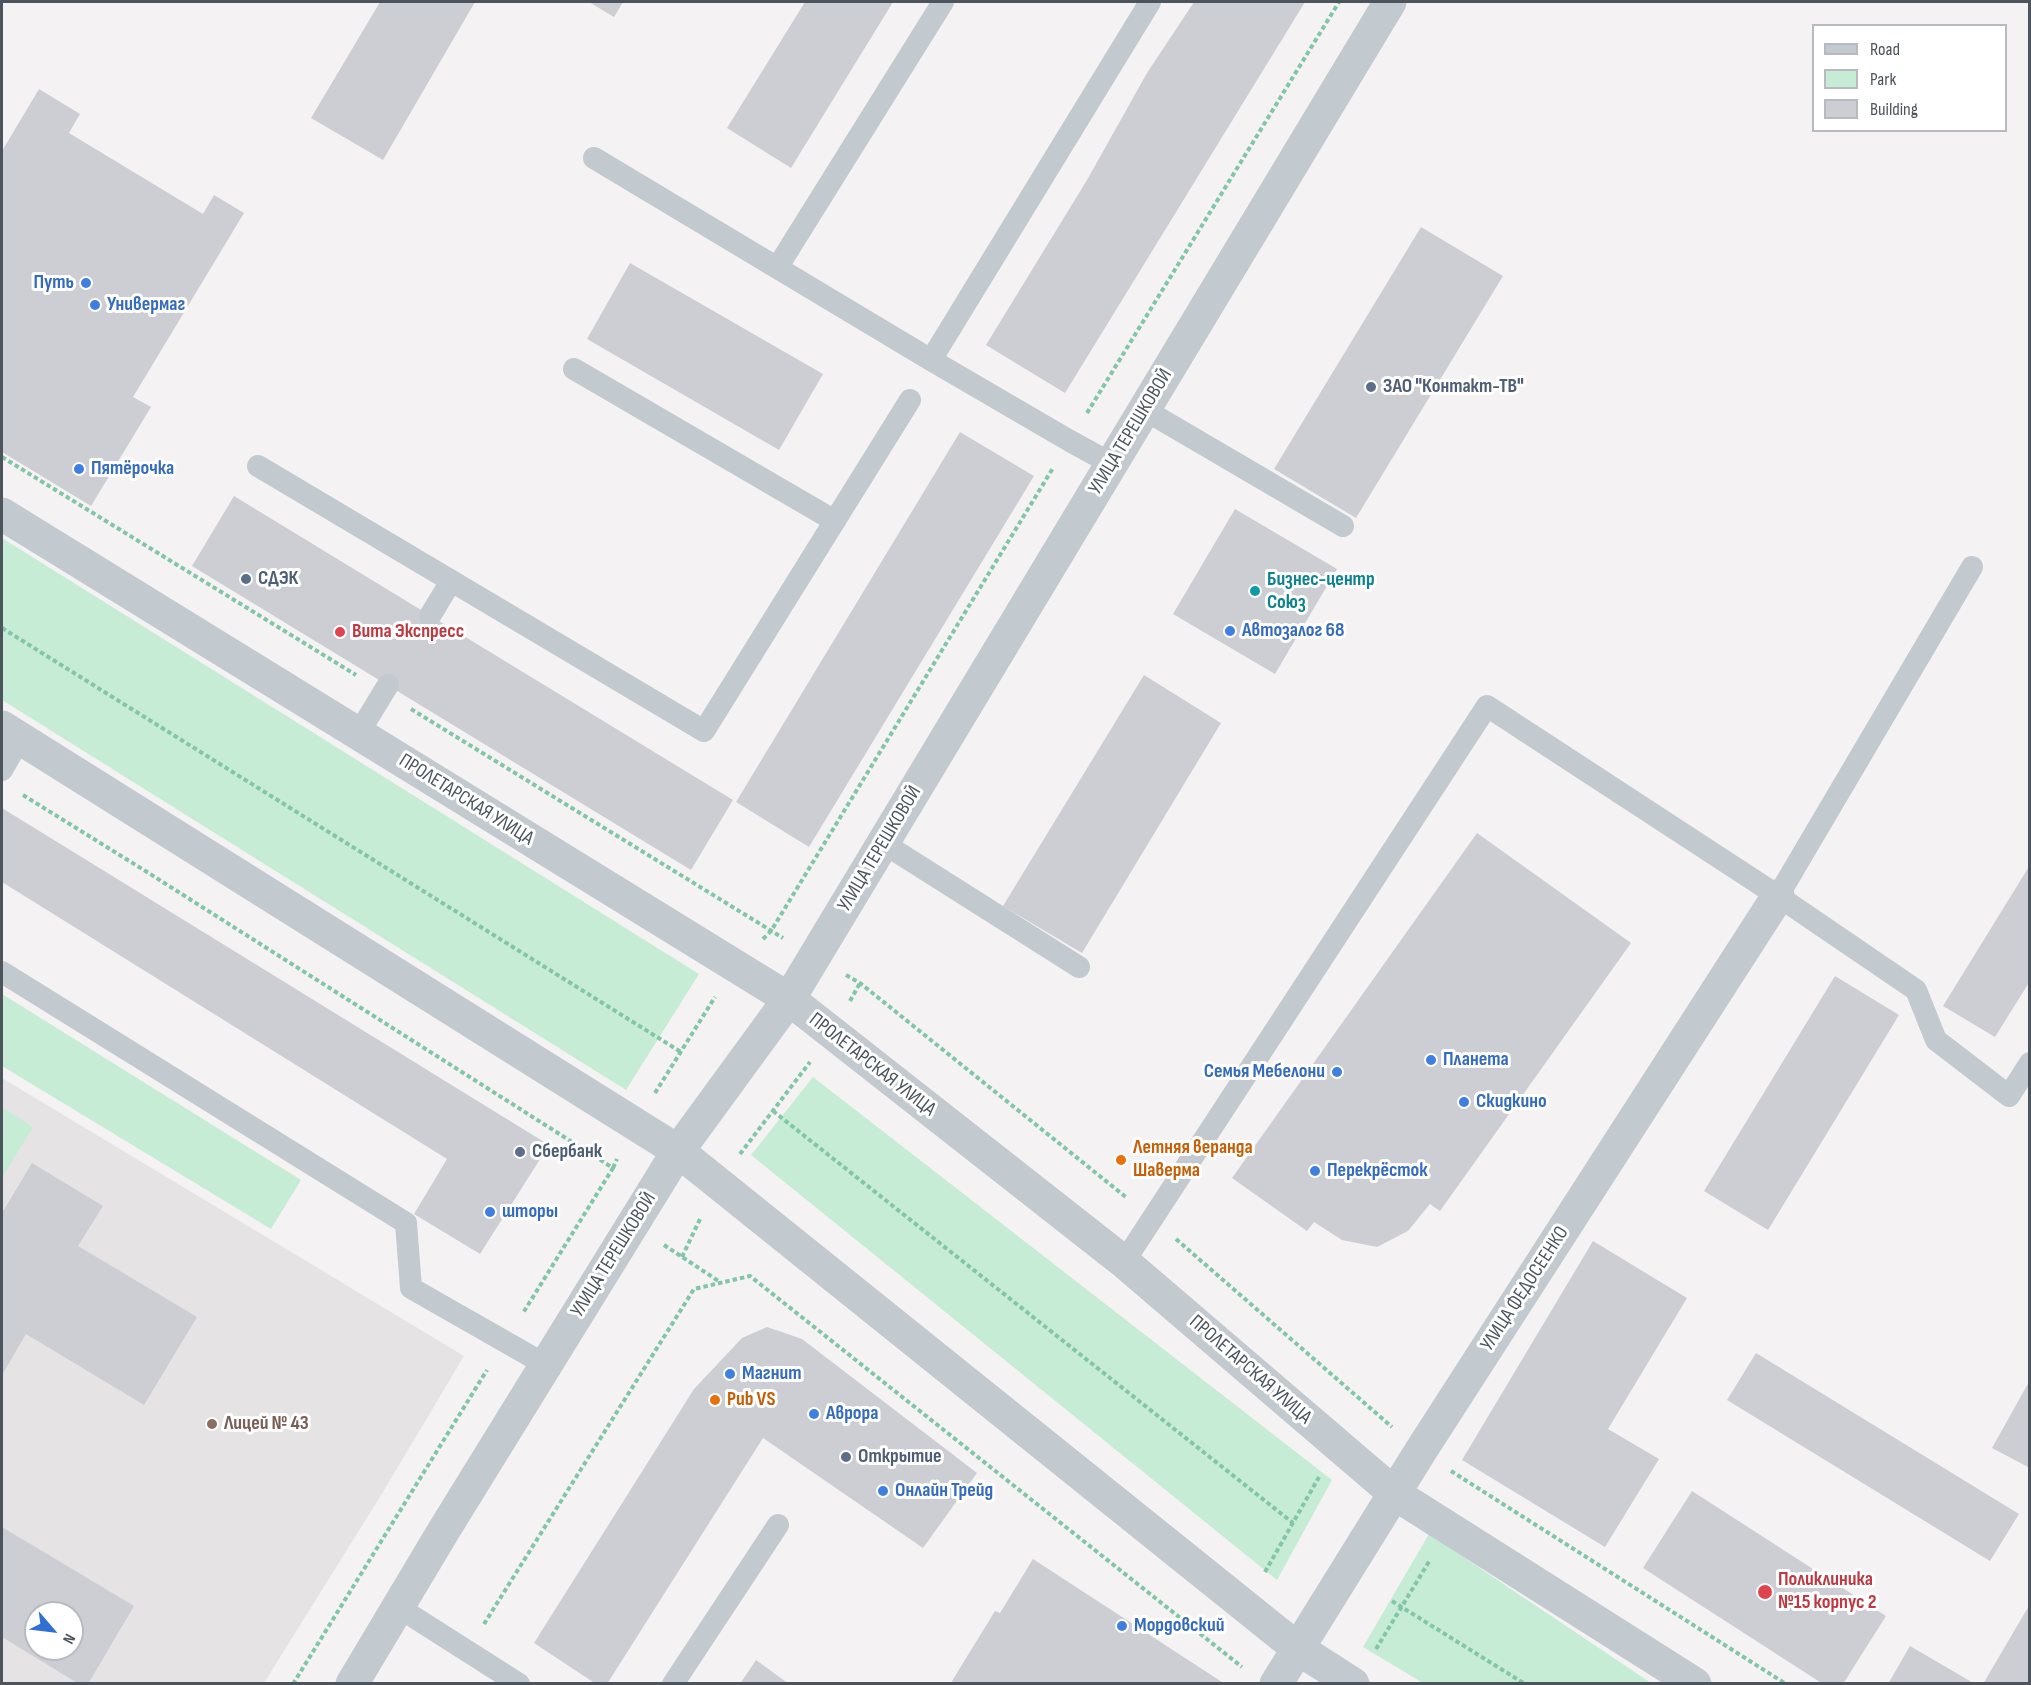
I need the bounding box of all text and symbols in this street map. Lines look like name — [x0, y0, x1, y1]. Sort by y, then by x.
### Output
legend — [1812, 24, 2007, 132]
text: Road — [1870, 39, 1900, 60]
text: Park — [1870, 69, 1896, 90]
text: Building — [1870, 99, 1918, 120]
place label: Путь — [33, 271, 74, 295]
marker: Путь — [79, 276, 93, 290]
place label: Универмаг — [107, 293, 185, 317]
marker: Универмаг — [88, 298, 102, 312]
street label: УЛИЦА ТЕРЕШКОВОЙ — [1084, 365, 1178, 499]
place label: ЗАО "Контакт-ТВ" — [1383, 375, 1524, 399]
marker: ЗАО "Контакт-ТВ" — [1364, 380, 1378, 394]
place label: Пятёрочка — [91, 457, 174, 481]
marker: Пятёрочка — [72, 462, 86, 476]
place label: СДЭК — [258, 567, 298, 591]
place label: Бизнес-центр Союз — [1267, 568, 1375, 615]
marker: СДЭК — [239, 572, 253, 586]
marker: Бизнес-центр Союз — [1248, 584, 1262, 598]
place label: Автозалог 68 — [1242, 619, 1344, 643]
place label: Вита Экспресс — [352, 620, 464, 644]
marker: Автозалог 68 — [1223, 624, 1237, 638]
marker: Вита Экспресс — [333, 625, 347, 639]
street label: ПРОЛЕТАРСКАЯ УЛИЦА — [394, 749, 538, 851]
street label: УЛИЦА ТЕРЕШКОВОЙ — [833, 782, 927, 916]
street label: ПРОЛЕТАРСКАЯ УЛИЦА — [804, 1008, 940, 1122]
place label: Планета — [1443, 1048, 1509, 1072]
marker: Планета — [1424, 1053, 1438, 1067]
place label: Семья Мебелони — [1204, 1060, 1325, 1084]
marker: Семья Мебелони — [1330, 1065, 1344, 1079]
place label: Скидкино — [1476, 1090, 1547, 1114]
marker: Скидкино — [1457, 1095, 1471, 1109]
place label: Летняя веранда Шаверма — [1133, 1136, 1253, 1183]
place label: Сбербанк — [532, 1140, 602, 1164]
marker: Сбербанк — [513, 1145, 527, 1159]
marker: Летняя веранда Шаверма — [1114, 1153, 1128, 1167]
place label: Перекрёсток — [1327, 1159, 1428, 1183]
marker: Перекрёсток — [1308, 1164, 1322, 1178]
street label: УЛИЦА ТЕРЕШКОВОЙ — [566, 1188, 662, 1322]
place label: шторы — [502, 1200, 558, 1224]
marker: шторы — [483, 1205, 497, 1219]
street label: УЛИЦА ФЕДОСЕЕНКО — [1476, 1222, 1574, 1356]
street label: ПРОЛЕТАРСКАЯ УЛИЦА — [1184, 1310, 1316, 1430]
place label: Магнит — [742, 1362, 801, 1386]
marker: Магнит — [723, 1367, 737, 1381]
place label: Pub VS — [727, 1388, 775, 1412]
marker: Pub VS — [708, 1393, 722, 1407]
place label: Аврора — [826, 1402, 878, 1426]
marker: Аврора — [807, 1407, 821, 1421]
place label: Лицей № 43 — [224, 1412, 309, 1436]
marker: Лицей № 43 — [205, 1417, 219, 1431]
place label: Открытие — [858, 1445, 942, 1469]
marker: Открытие — [839, 1450, 853, 1464]
place label: Онлайн Трейд — [895, 1479, 993, 1503]
marker: Онлайн Трейд — [876, 1484, 890, 1498]
place label: Поликлиника №15 корпус 2 — [1778, 1568, 1876, 1615]
marker: Поликлиника №15 корпус 2 — [1756, 1583, 1774, 1601]
north arrow — [24, 1601, 84, 1661]
place label: Мордовский — [1134, 1614, 1224, 1638]
marker: Мордовский — [1115, 1619, 1129, 1633]
text: N — [58, 1631, 79, 1647]

